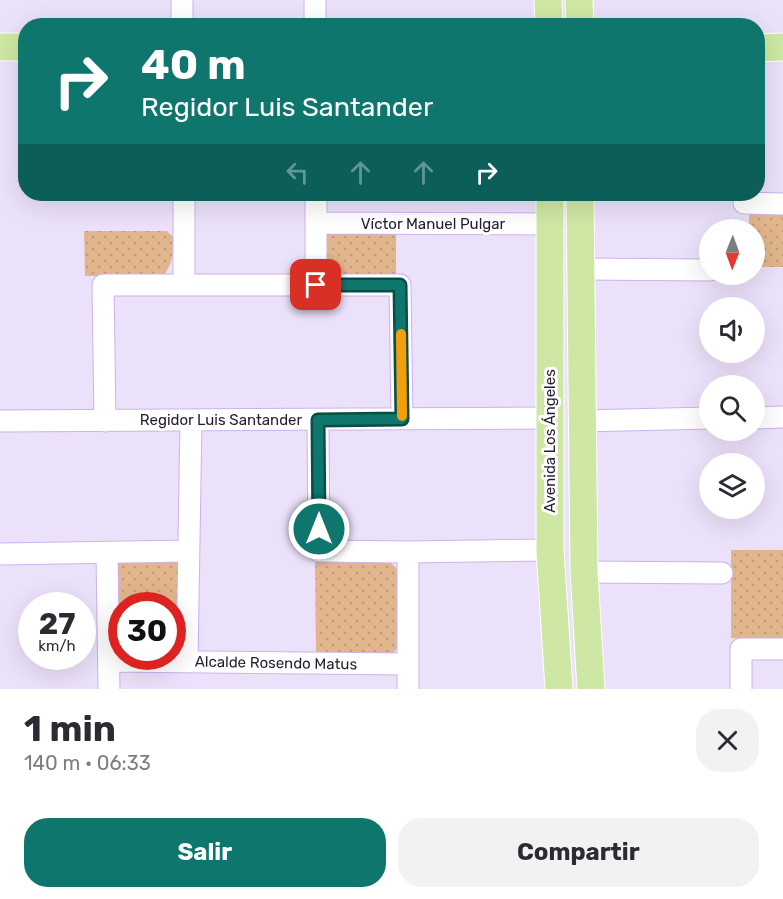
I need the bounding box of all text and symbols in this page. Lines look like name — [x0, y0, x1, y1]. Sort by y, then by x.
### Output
text: 40 m — [141, 40, 246, 90]
icon: right — [42, 42, 120, 120]
text: Regidor Luis Santander — [141, 91, 433, 123]
icon: left — [281, 156, 314, 189]
icon: ahead — [344, 156, 377, 189]
icon: ahead — [407, 156, 440, 189]
icon: right — [470, 156, 503, 189]
street label: Víctor Manuel Pulgar — [361, 215, 506, 233]
north arrow — [699, 219, 765, 285]
map controls — [699, 219, 765, 519]
pin — [290, 259, 341, 310]
icon: arrive — [299, 268, 332, 301]
button: sound — [699, 297, 765, 363]
street label: Avenida Los Ángeles — [541, 369, 559, 513]
button: search — [699, 375, 765, 441]
street label: Regidor Luis Santander — [140, 411, 302, 429]
button: layers — [699, 453, 765, 519]
position arrow — [287, 497, 351, 561]
speed limit sign: 30 — [108, 592, 186, 670]
text: 27 — [39, 606, 75, 642]
text: km/h — [38, 637, 76, 655]
street label: Alcalde Rosendo Matus — [195, 653, 358, 673]
text: 1 min — [24, 707, 116, 750]
button: close — [696, 709, 759, 772]
text: 140 m · 06:33 — [24, 751, 151, 775]
button: Salir — [24, 818, 386, 887]
button: Compartir — [398, 818, 759, 887]

